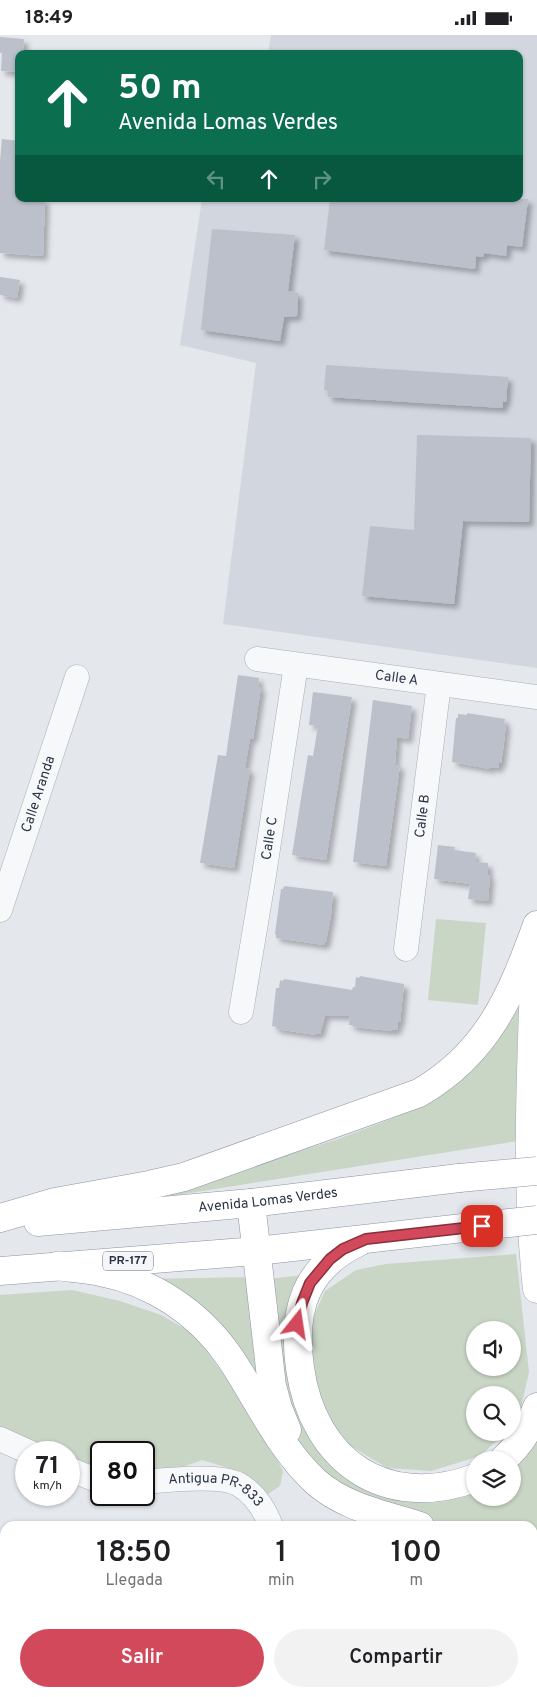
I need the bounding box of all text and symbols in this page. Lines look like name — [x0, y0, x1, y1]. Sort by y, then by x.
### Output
text: 18:49 — [25, 6, 73, 30]
text: 50 m — [118, 67, 202, 111]
icon: ahead — [35, 70, 100, 135]
text: Avenida Lomas Verdes — [118, 110, 338, 137]
icon: left — [202, 165, 230, 193]
icon: ahead — [255, 165, 283, 193]
icon: right — [308, 165, 336, 193]
street label: Calle A — [374, 667, 419, 689]
street label: Calle Aranda — [18, 754, 59, 835]
street label: Calle B — [411, 793, 434, 839]
street label: Calle C — [258, 815, 281, 861]
street label: Avenida Lomas Verdes — [197, 1184, 339, 1216]
pin — [461, 1205, 503, 1247]
icon: arrive — [468, 1212, 496, 1240]
road number: PR-177 — [103, 1251, 153, 1271]
position arrow — [270, 1297, 322, 1349]
map controls — [466, 1321, 521, 1506]
button: sound — [466, 1321, 521, 1376]
button: search — [466, 1386, 521, 1441]
speed limit sign: 80 — [90, 1441, 155, 1506]
text: 71 — [36, 1451, 59, 1483]
button: layers — [466, 1451, 521, 1506]
street label: Antigua PR-833 — [168, 1470, 267, 1510]
text: km/h — [33, 1478, 62, 1494]
text: 18:50 — [96, 1535, 172, 1572]
text: 1 — [275, 1535, 287, 1572]
text: 100 — [391, 1535, 442, 1572]
text: Llegada — [105, 1571, 163, 1591]
text: min — [268, 1571, 295, 1591]
text: m — [410, 1571, 423, 1591]
button: Salir — [20, 1629, 264, 1687]
button: Compartir — [274, 1629, 518, 1687]

